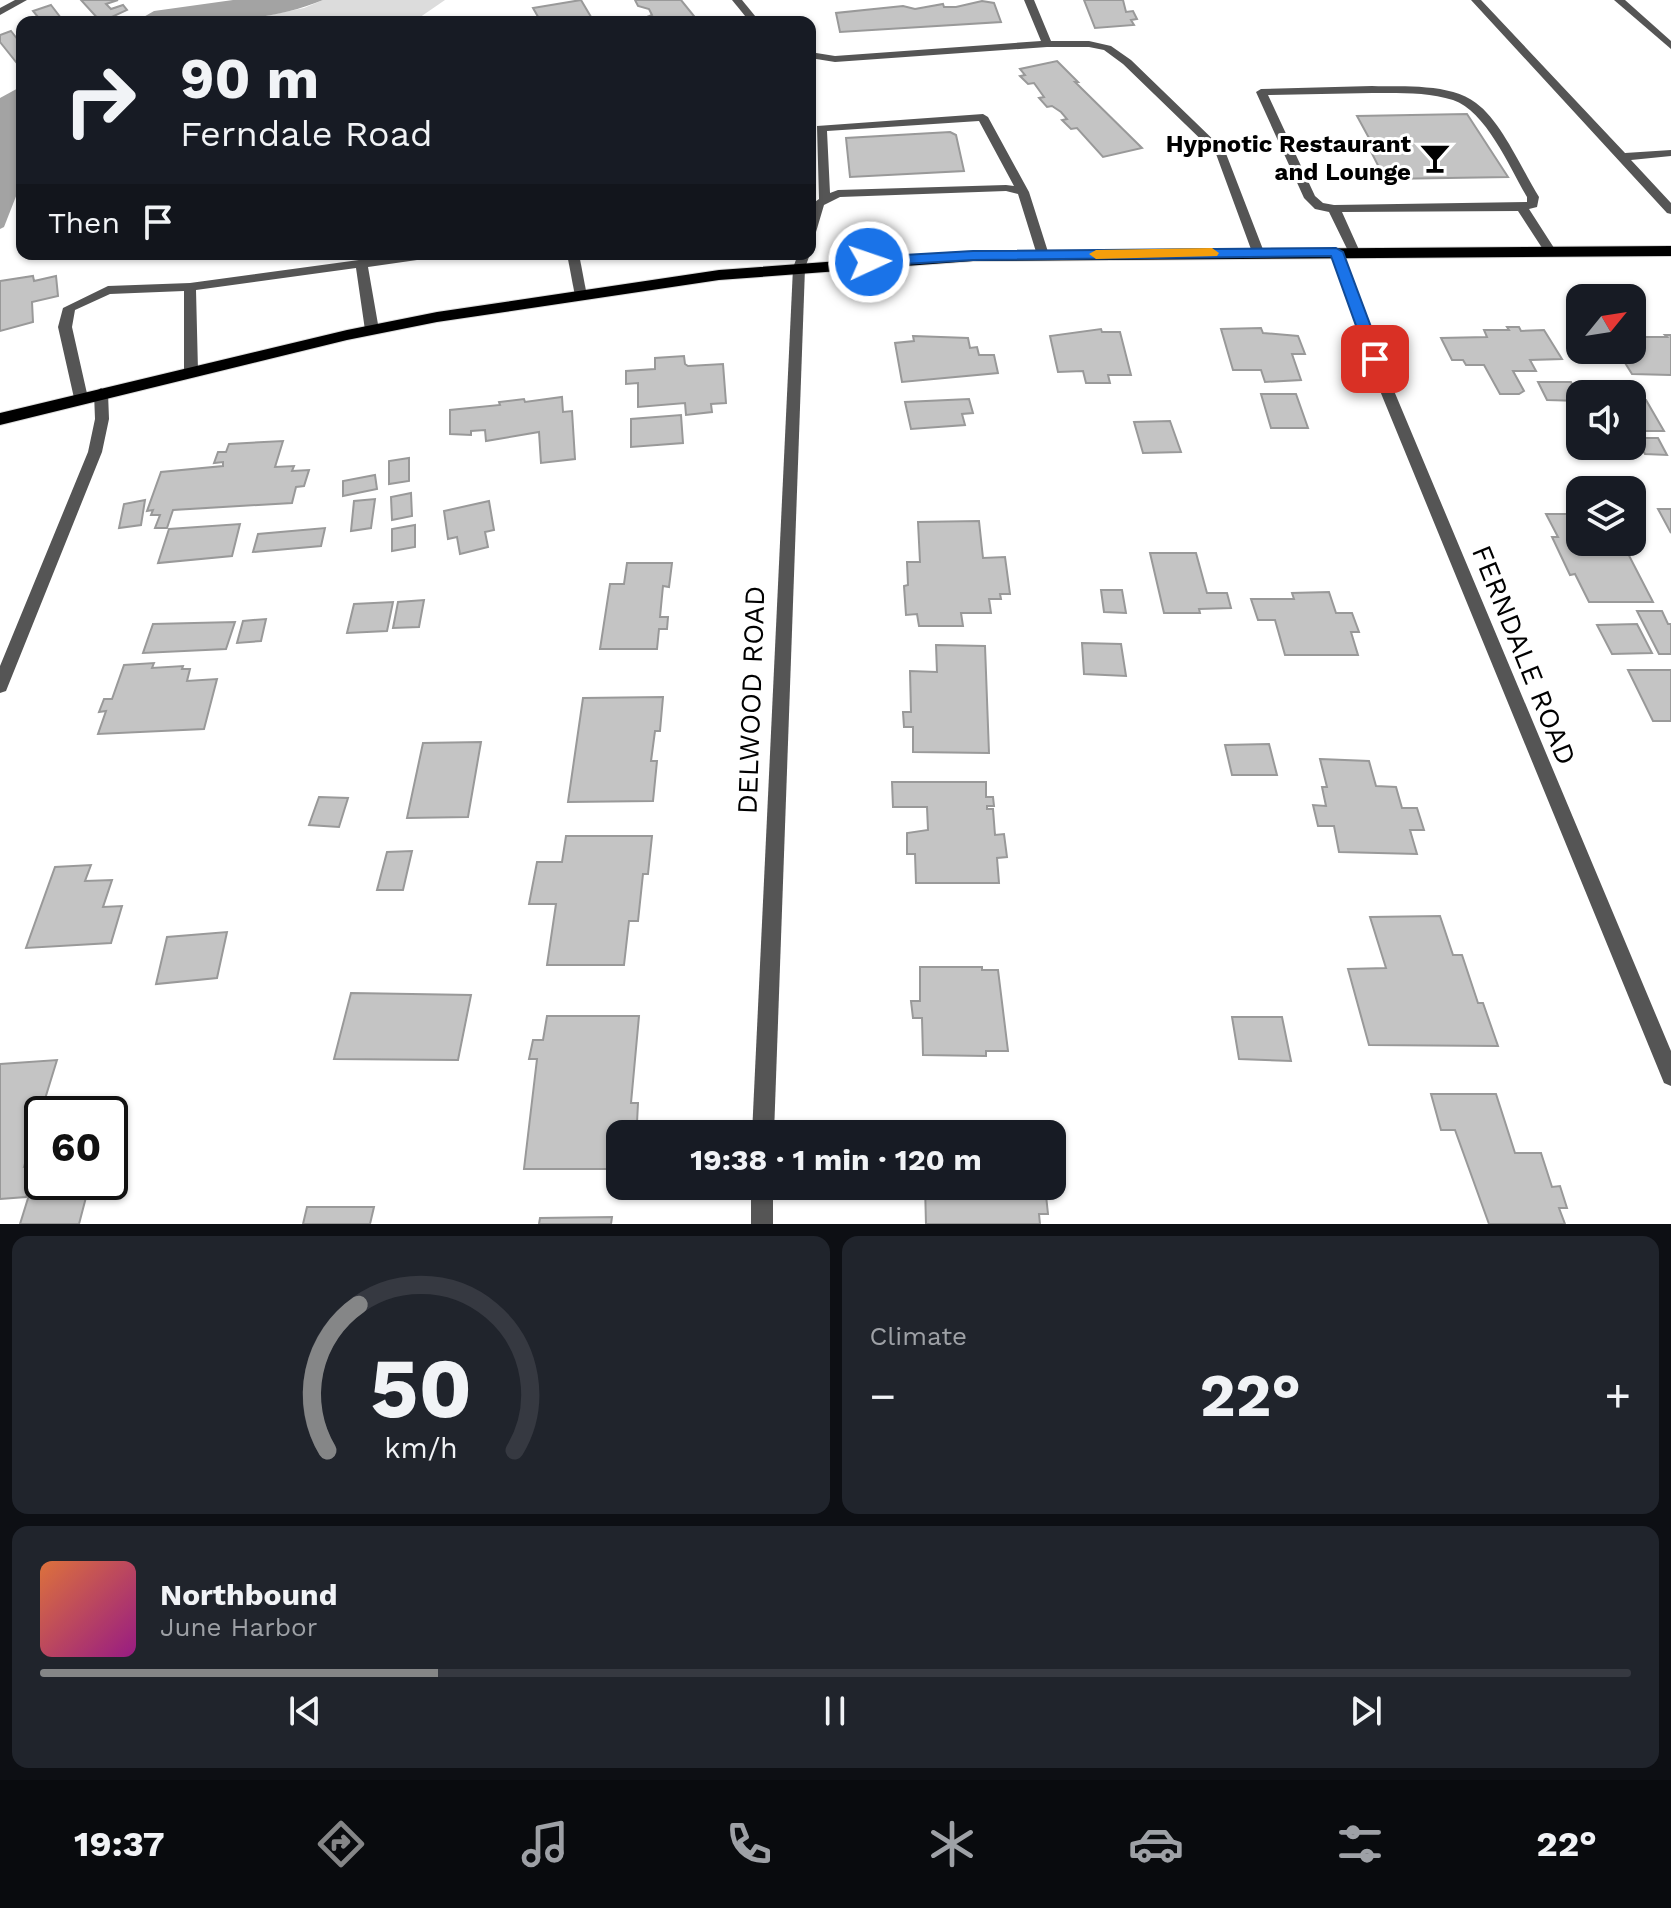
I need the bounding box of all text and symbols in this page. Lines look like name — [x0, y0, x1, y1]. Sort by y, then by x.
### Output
text: 90 m — [180, 46, 319, 112]
icon: right — [48, 48, 152, 152]
text: Ferndale Road — [180, 113, 433, 155]
place label: Hypnotic Restaurant and Lounge — [1166, 130, 1412, 186]
bar icon: Hypnotic Restaurant and Lounge — [1418, 141, 1452, 175]
icon: arrive — [136, 200, 180, 244]
text: Then — [48, 205, 120, 240]
position arrow — [827, 220, 911, 304]
north arrow — [1566, 284, 1646, 364]
map controls — [1566, 284, 1646, 556]
pin — [1341, 325, 1409, 393]
icon: arrive — [1353, 337, 1397, 381]
button: sound — [1566, 380, 1646, 460]
button: layers — [1566, 476, 1646, 556]
street label: FERNDALE ROAD — [1465, 540, 1583, 770]
street label: DELWOOD ROAD — [731, 585, 771, 815]
speed limit sign: 60 — [24, 1096, 128, 1200]
text: 19:38 · 1 min · 120 m — [690, 1142, 982, 1177]
text: Climate — [870, 1321, 967, 1351]
text: 50 — [370, 1340, 472, 1437]
text: 22° — [1200, 1360, 1301, 1431]
text: − — [870, 1370, 896, 1422]
text: + — [1604, 1370, 1631, 1422]
text: km/h — [384, 1431, 458, 1465]
text: Northbound — [160, 1577, 337, 1612]
text: June Harbor — [160, 1612, 317, 1642]
icon: previous — [283, 1689, 327, 1733]
icon: pause — [813, 1689, 857, 1733]
icon: next — [1344, 1689, 1388, 1733]
icon: directions — [313, 1816, 369, 1872]
icon: music — [517, 1816, 573, 1872]
icon: phone — [721, 1816, 777, 1872]
icon: climate — [924, 1816, 980, 1872]
icon: car — [1128, 1816, 1184, 1872]
icon: filters — [1332, 1816, 1388, 1872]
text: 19:37 — [74, 1823, 165, 1865]
text: 22° — [1536, 1823, 1597, 1865]

